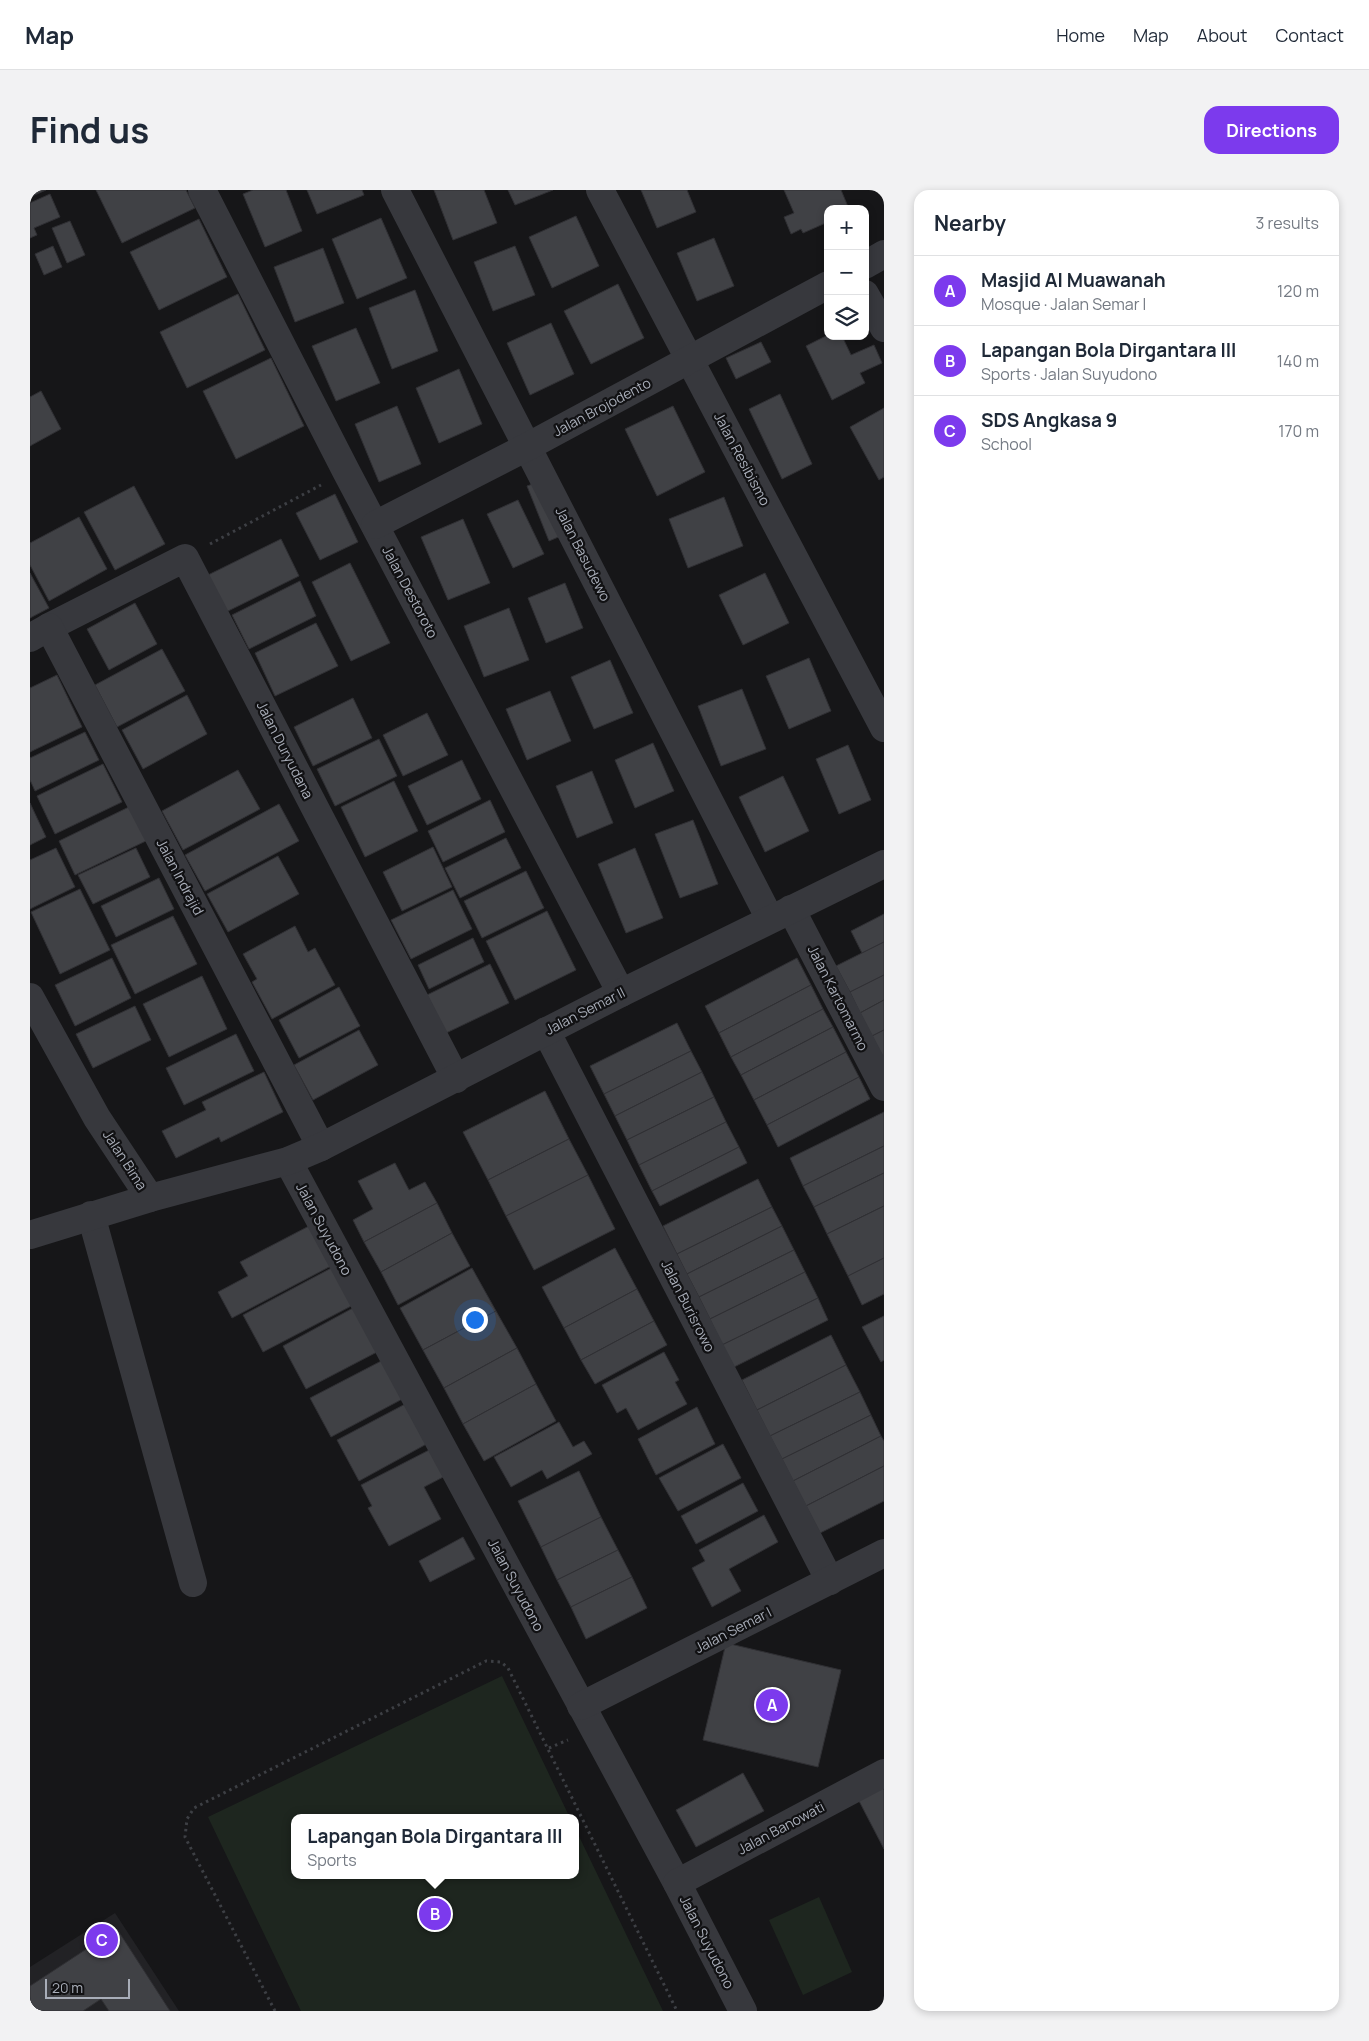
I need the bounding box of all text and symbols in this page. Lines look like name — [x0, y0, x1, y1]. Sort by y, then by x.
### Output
text: Map — [25, 18, 74, 51]
text: Home — [1056, 23, 1105, 47]
text: Map — [1133, 23, 1169, 47]
text: About — [1197, 23, 1247, 47]
text: Contact — [1275, 23, 1344, 47]
text: Find us — [30, 106, 149, 154]
button: Directions — [1204, 106, 1339, 154]
map controls — [824, 205, 869, 340]
button: + — [824, 205, 869, 250]
text: Nearby — [934, 209, 1006, 237]
text: 3 results — [1256, 212, 1319, 234]
button: − — [824, 250, 869, 295]
text: Masjid Al Muawanah — [981, 267, 1166, 293]
text: A — [945, 280, 955, 302]
text: 120 m — [1277, 280, 1319, 302]
text: Mosque · Jalan Semar I — [981, 293, 1146, 315]
button: layers — [824, 295, 869, 340]
text: Lapangan Bola Dirgantara III — [981, 337, 1236, 363]
text: B — [945, 350, 955, 372]
text: 140 m — [1277, 350, 1319, 372]
text: Sports · Jalan Suyudono — [981, 363, 1157, 385]
street label: Jalan Brojodento — [550, 373, 654, 440]
text: SDS Angkasa 9 — [981, 407, 1117, 433]
street label: Jalan Resibismo — [710, 409, 775, 509]
text: C — [944, 420, 956, 442]
text: 170 m — [1278, 420, 1319, 442]
text: School — [981, 433, 1032, 455]
street label: Jalan Basudewo — [552, 503, 615, 604]
street label: Jalan Destoroto — [378, 542, 443, 641]
street label: Jalan Duryudana — [253, 698, 318, 802]
street label: Jalan Indrajid — [152, 835, 209, 918]
street label: Jalan Kartomarmo — [804, 942, 873, 1054]
street label: Jalan Semar II — [542, 982, 628, 1039]
street label: Jalan Bima — [99, 1126, 152, 1193]
street label: Jalan Suyudono — [292, 1179, 357, 1278]
street label: Jalan Burisrowo — [657, 1257, 720, 1355]
your location — [462, 1307, 488, 1333]
street label: Jalan Suyudono — [484, 1535, 549, 1634]
street label: Jalan Semar I — [691, 1602, 774, 1657]
pin: A — [756, 1686, 788, 1724]
street label: Jalan Banowati — [734, 1797, 828, 1858]
popup — [291, 1814, 579, 1879]
text: Lapangan Bola Dirgantara III — [307, 1823, 563, 1849]
text: Sports — [307, 1849, 357, 1871]
street label: Jalan Suyudono — [676, 1892, 739, 1992]
pin: B — [419, 1895, 451, 1933]
pin: C — [86, 1921, 118, 1959]
scale bar — [45, 1976, 130, 1999]
text: 20 m — [52, 1978, 83, 1997]

